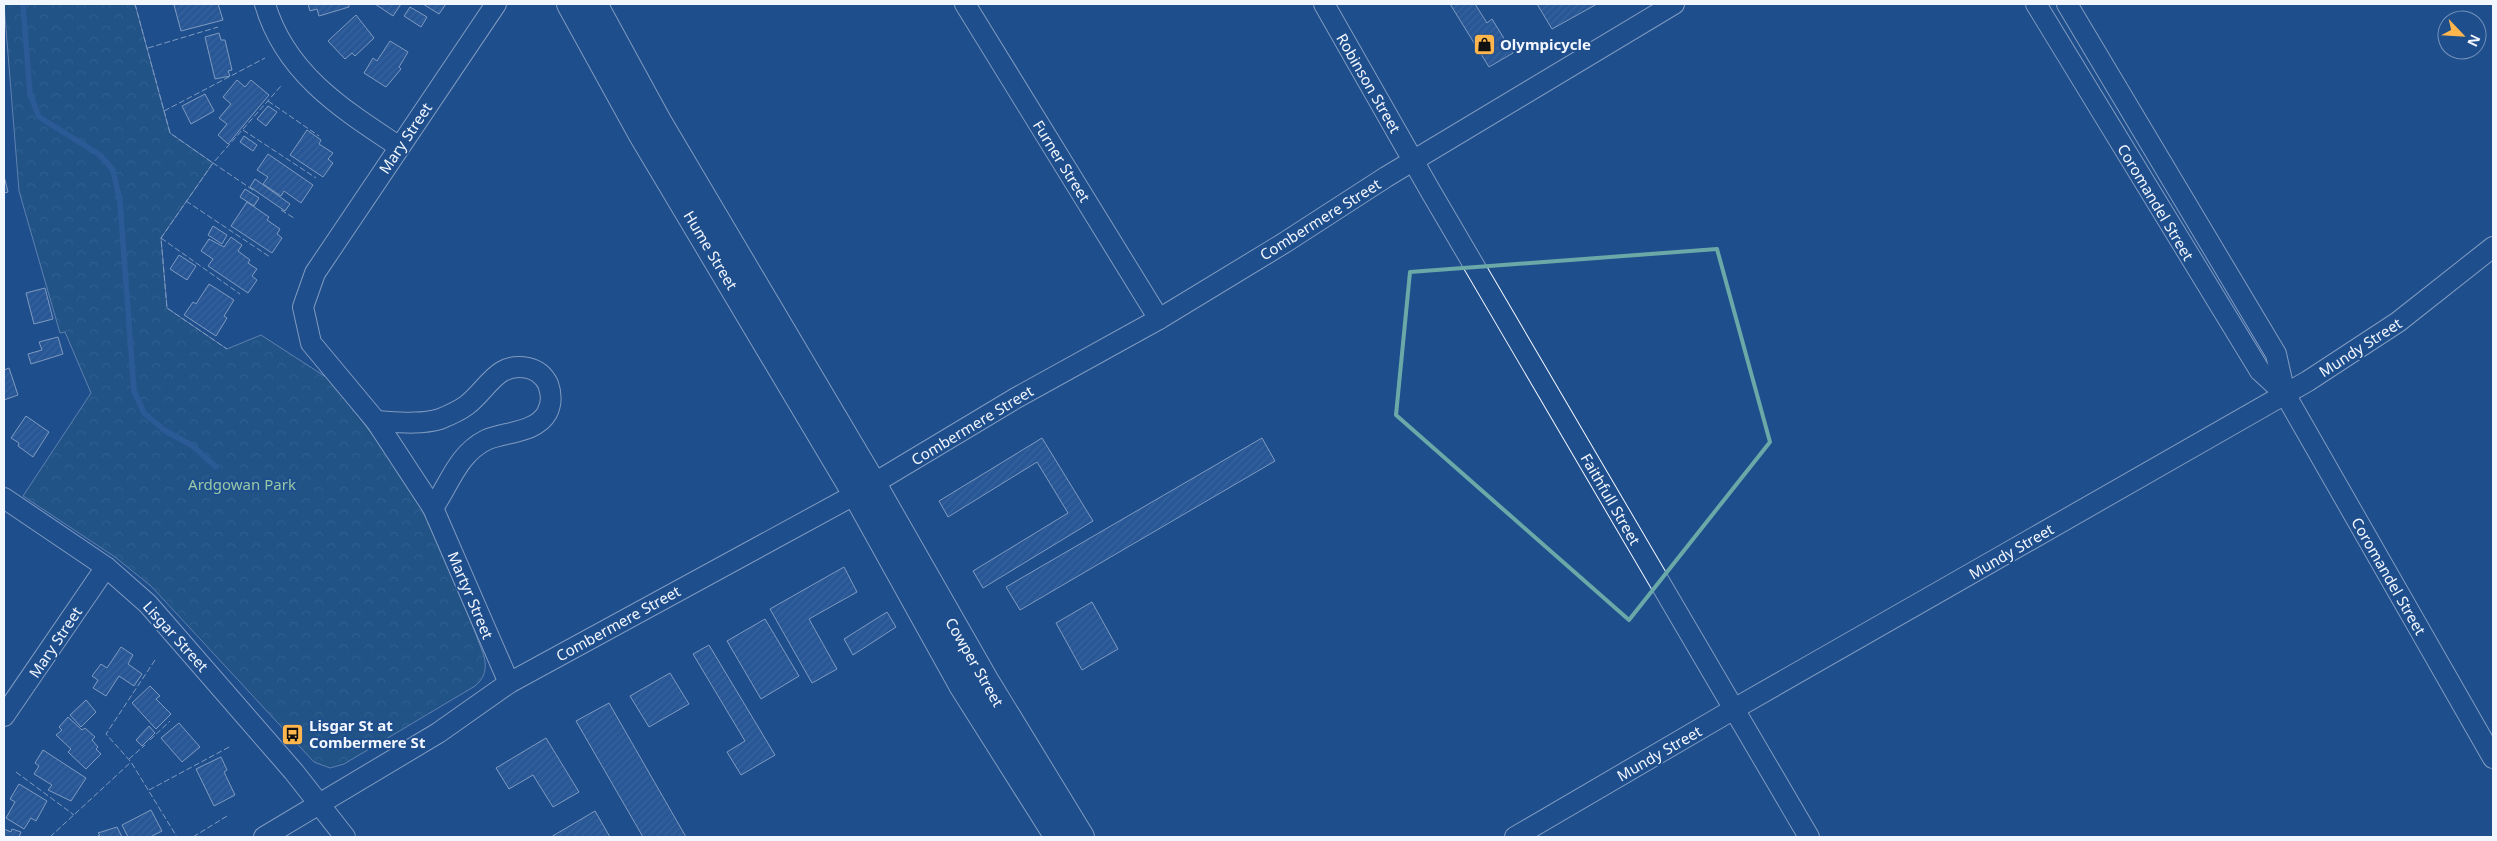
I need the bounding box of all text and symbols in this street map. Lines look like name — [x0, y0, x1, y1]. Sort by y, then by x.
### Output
north arrow — [2437, 10, 2487, 60]
street label: Robinson Street — [1332, 29, 1406, 137]
shop icon: Olympicycle — [1472, 32, 1496, 56]
text: N — [2463, 32, 2485, 50]
place label: Olympicycle — [1500, 34, 1591, 54]
street label: Mary Street — [374, 98, 436, 177]
street label: Furner Street — [1029, 116, 1095, 206]
street label: Coromandel Street — [2113, 140, 2199, 264]
street label: Combermere Street — [1256, 173, 1385, 264]
street label: Hume Street — [680, 207, 743, 294]
street label: Mundy Street — [2315, 312, 2406, 381]
street label: Combermere Street — [907, 380, 1037, 469]
street label: Faithfull Street — [1577, 450, 1646, 549]
park label: Ardgowan Park — [188, 474, 296, 494]
street label: Coromandel Street — [2347, 514, 2431, 639]
street label: Mundy Street — [1965, 518, 2058, 583]
street label: Martyr Street — [444, 548, 499, 642]
street label: Combermere Street — [552, 580, 684, 665]
street label: Lisgar Street — [139, 596, 213, 676]
street label: Mary Street — [24, 602, 86, 681]
street label: Cowper Street — [941, 614, 1009, 711]
place label: Lisgar St at Combermere St — [309, 715, 426, 752]
street label: Mundy Street — [1613, 720, 1706, 785]
bus stop icon: Lisgar St at Combermere St — [281, 722, 305, 746]

